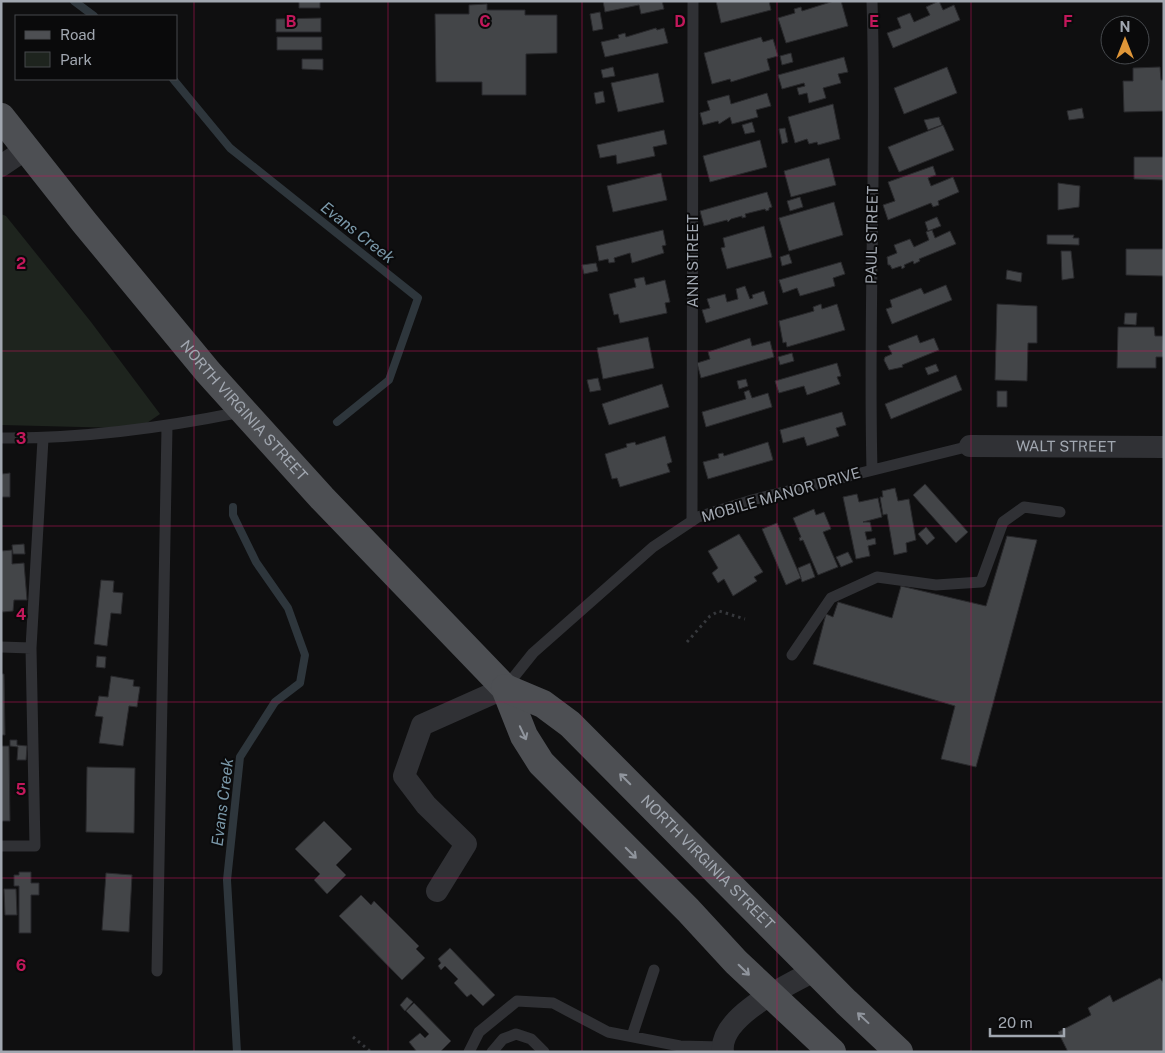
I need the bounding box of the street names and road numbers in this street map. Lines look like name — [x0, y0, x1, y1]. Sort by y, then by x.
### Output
street label: PAUL STREET — [862, 186, 881, 284]
street label: ANN STREET — [684, 214, 701, 308]
street label: NORTH VIRGINIA STREET — [177, 337, 311, 484]
street label: WALT STREET — [1016, 437, 1116, 455]
street label: MOBILE MANOR DRIVE — [699, 464, 862, 525]
street label: NORTH VIRGINIA STREET — [638, 791, 778, 933]

